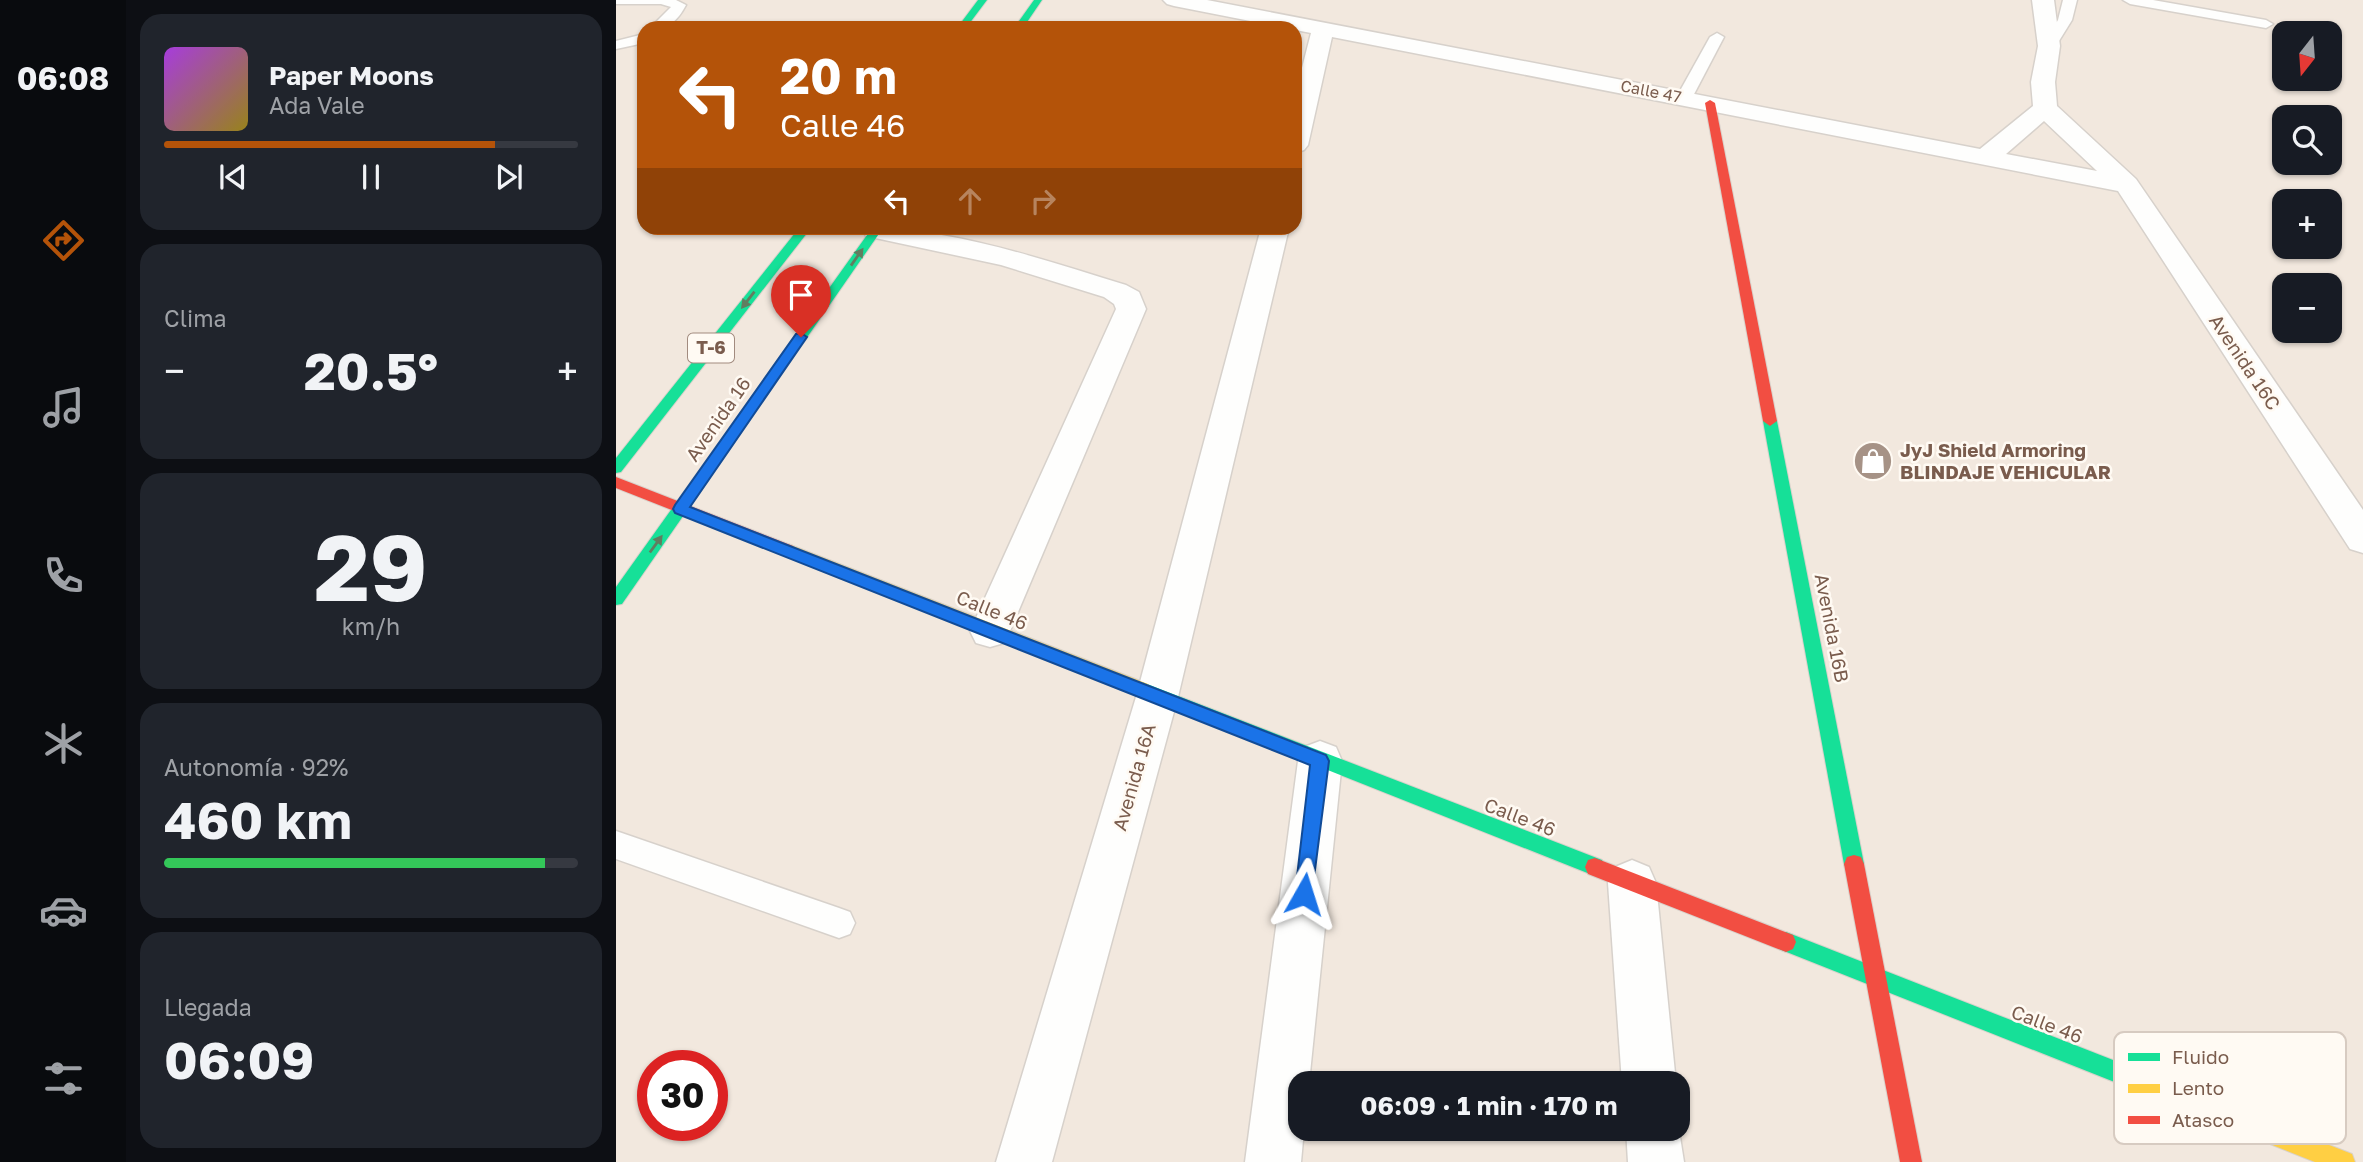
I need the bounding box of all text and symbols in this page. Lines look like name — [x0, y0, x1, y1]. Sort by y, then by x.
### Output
north arrow — [2272, 21, 2342, 91]
map controls — [2272, 21, 2342, 343]
text: 20 m — [780, 46, 897, 105]
icon: left — [665, 49, 756, 140]
text: 06:08 — [17, 59, 109, 97]
text: Paper Moons — [269, 60, 434, 91]
street label: Calle 47 — [1619, 75, 1683, 107]
text: Ada Vale — [269, 91, 365, 119]
button: search — [2272, 105, 2342, 175]
text: Calle 46 — [780, 106, 905, 144]
icon: previous — [214, 158, 252, 196]
icon: pause — [352, 158, 390, 196]
icon: next — [490, 158, 528, 196]
icon: left — [878, 182, 916, 220]
icon: ahead — [951, 182, 989, 220]
icon: right — [1024, 182, 1062, 220]
button: + — [2272, 189, 2342, 259]
icon: directions — [39, 216, 88, 265]
one-way arrow — [850, 248, 864, 266]
pin — [771, 265, 831, 337]
button: − — [2272, 273, 2342, 343]
icon: arrive — [782, 276, 820, 314]
one-way arrow — [741, 292, 756, 309]
text: Clima — [164, 304, 227, 332]
street label: Avenida 16C — [2205, 310, 2286, 414]
road number: T-6 — [688, 334, 734, 362]
text: 20.5° — [304, 339, 438, 401]
text: − — [164, 348, 185, 393]
text: + — [557, 348, 578, 393]
street label: Avenida 16 — [680, 372, 755, 465]
icon: music — [39, 383, 88, 432]
place label: JyJ Shield Armoring BLINDAJE VEHICULAR — [1900, 438, 2111, 483]
shop icon: JyJ Shield Armoring BLINDAJE VEHICULAR — [1852, 440, 1894, 482]
text: 29 — [314, 512, 428, 621]
one-way arrow — [649, 535, 663, 553]
icon: phone — [39, 551, 88, 600]
street label: Avenida 16B — [1811, 572, 1854, 684]
street label: Calle 46 — [953, 585, 1031, 634]
text: km/h — [342, 612, 400, 640]
icon: climate — [39, 719, 88, 768]
street label: Avenida 16A — [1107, 720, 1160, 833]
text: Autonomía · 92% — [164, 753, 348, 781]
text: 460 km — [164, 788, 352, 850]
street label: Calle 46 — [1481, 792, 1559, 841]
position arrow — [1267, 857, 1341, 931]
icon: car — [39, 886, 88, 935]
text: Llegada — [164, 993, 252, 1021]
street label: Calle 46 — [2008, 999, 2086, 1048]
text: 06:09 — [164, 1028, 314, 1090]
legend — [2114, 1032, 2346, 1144]
text: Fluido — [2172, 1045, 2229, 1068]
speed limit sign: 30 — [637, 1050, 728, 1141]
icon: filters — [39, 1054, 88, 1103]
text: Lento — [2172, 1076, 2224, 1099]
text: 06:09 · 1 min · 170 m — [1361, 1090, 1617, 1121]
text: Atasco — [2172, 1108, 2234, 1131]

